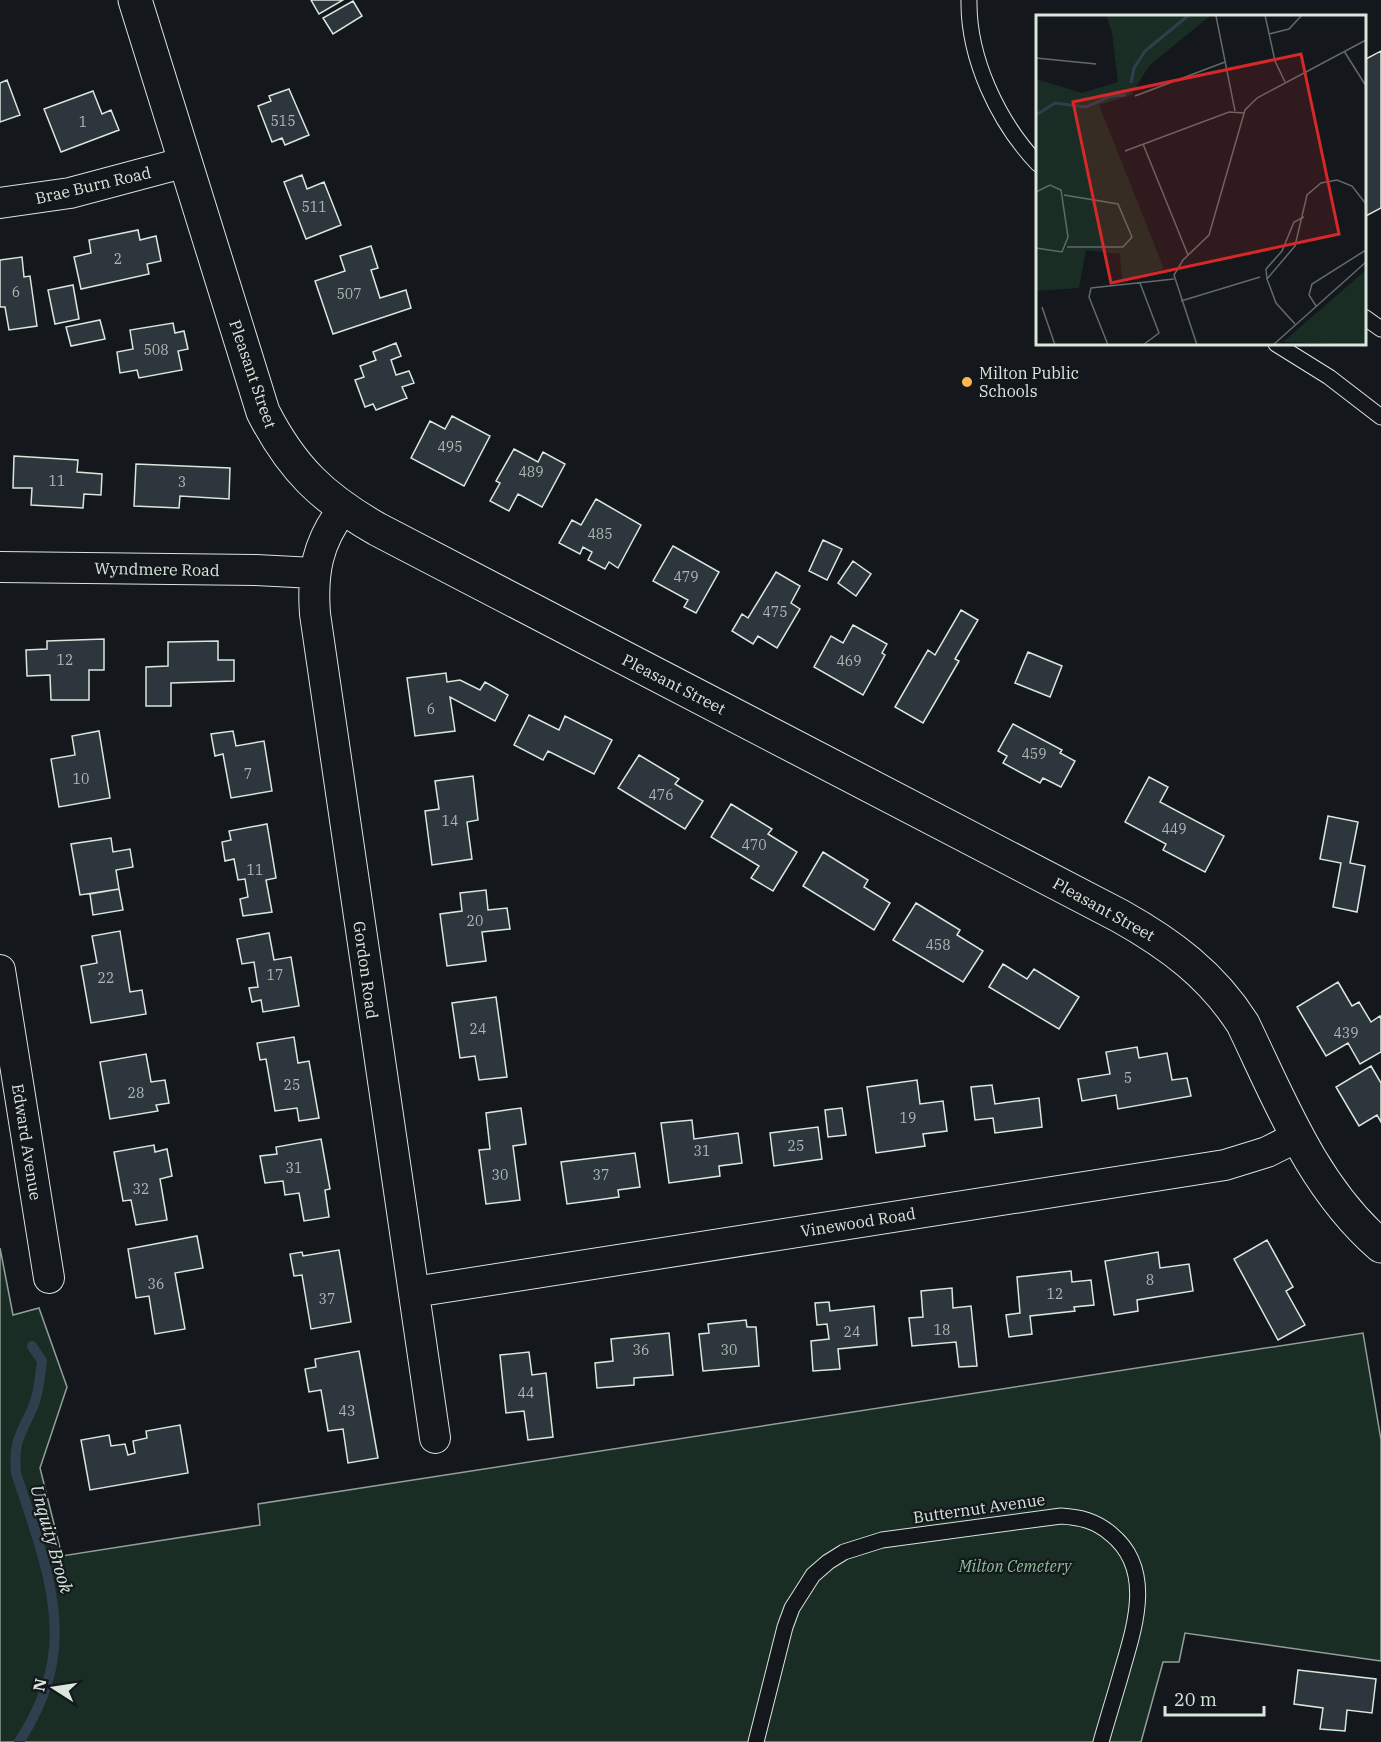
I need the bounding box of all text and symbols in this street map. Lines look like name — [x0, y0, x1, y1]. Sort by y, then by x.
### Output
inset map — [1036, 15, 1366, 345]
house number: 515 — [270, 112, 296, 130]
house number: 1 — [79, 113, 87, 131]
street label: Brae Burn Road — [33, 162, 153, 208]
house number: 511 — [301, 198, 327, 216]
house number: 2 — [114, 250, 122, 268]
house number: 6 — [12, 283, 20, 301]
house number: 507 — [336, 285, 362, 303]
street label: Pleasant Street — [225, 317, 281, 431]
house number: 508 — [143, 341, 169, 359]
place label: Milton Public Schools — [979, 363, 1079, 401]
marker: Milton Public Schools — [960, 375, 974, 389]
house number: 495 — [437, 438, 463, 456]
house number: 489 — [518, 463, 544, 481]
house number: 11 — [49, 472, 65, 490]
house number: 3 — [178, 473, 186, 491]
house number: 485 — [587, 525, 613, 543]
street label: Wyndmere Road — [94, 558, 220, 580]
house number: 479 — [673, 568, 699, 586]
house number: 475 — [762, 603, 788, 621]
street label: Pleasant Street — [619, 649, 729, 719]
house number: 12 — [57, 651, 73, 669]
house number: 469 — [836, 652, 862, 670]
house number: 6 — [427, 700, 435, 718]
house number: 459 — [1021, 745, 1047, 763]
house number: 7 — [244, 765, 252, 783]
house number: 10 — [73, 770, 89, 788]
house number: 476 — [648, 786, 674, 804]
house number: 14 — [442, 812, 458, 830]
house number: 449 — [1161, 820, 1187, 838]
house number: 470 — [741, 836, 767, 854]
house number: 11 — [247, 861, 263, 879]
street label: Pleasant Street — [1050, 873, 1159, 945]
house number: 20 — [467, 912, 483, 930]
street label: Gordon Road — [349, 920, 383, 1020]
house number: 458 — [925, 936, 951, 954]
house number: 17 — [267, 966, 283, 984]
house number: 22 — [98, 969, 114, 987]
house number: 24 — [470, 1020, 486, 1038]
house number: 439 — [1333, 1024, 1359, 1042]
house number: 5 — [1124, 1069, 1132, 1087]
house number: 25 — [284, 1076, 300, 1094]
street label: Edward Avenue — [8, 1082, 46, 1202]
house number: 28 — [128, 1084, 144, 1102]
house number: 19 — [900, 1109, 916, 1127]
house number: 25 — [788, 1137, 804, 1155]
house number: 31 — [694, 1142, 710, 1160]
house number: 31 — [286, 1159, 302, 1177]
house number: 30 — [492, 1166, 508, 1184]
house number: 37 — [593, 1166, 609, 1184]
house number: 32 — [133, 1180, 149, 1198]
street label: Vinewood Road — [799, 1203, 917, 1241]
house number: 8 — [1146, 1271, 1154, 1289]
house number: 36 — [148, 1275, 164, 1293]
house number: 12 — [1047, 1285, 1063, 1303]
house number: 37 — [319, 1290, 335, 1308]
house number: 18 — [934, 1321, 950, 1339]
house number: 24 — [844, 1323, 860, 1341]
house number: 36 — [633, 1341, 649, 1359]
house number: 30 — [721, 1341, 737, 1359]
house number: 44 — [518, 1384, 534, 1402]
house number: 43 — [339, 1402, 355, 1420]
water label: Unquity Brook — [26, 1482, 79, 1596]
street label: Butternut Avenue — [912, 1489, 1046, 1527]
park label: Milton Cemetery — [958, 1556, 1073, 1576]
north arrow — [24, 1658, 84, 1718]
text: N — [28, 1677, 50, 1693]
scale bar — [1165, 1679, 1264, 1717]
text: 20 m — [1174, 1688, 1217, 1711]

